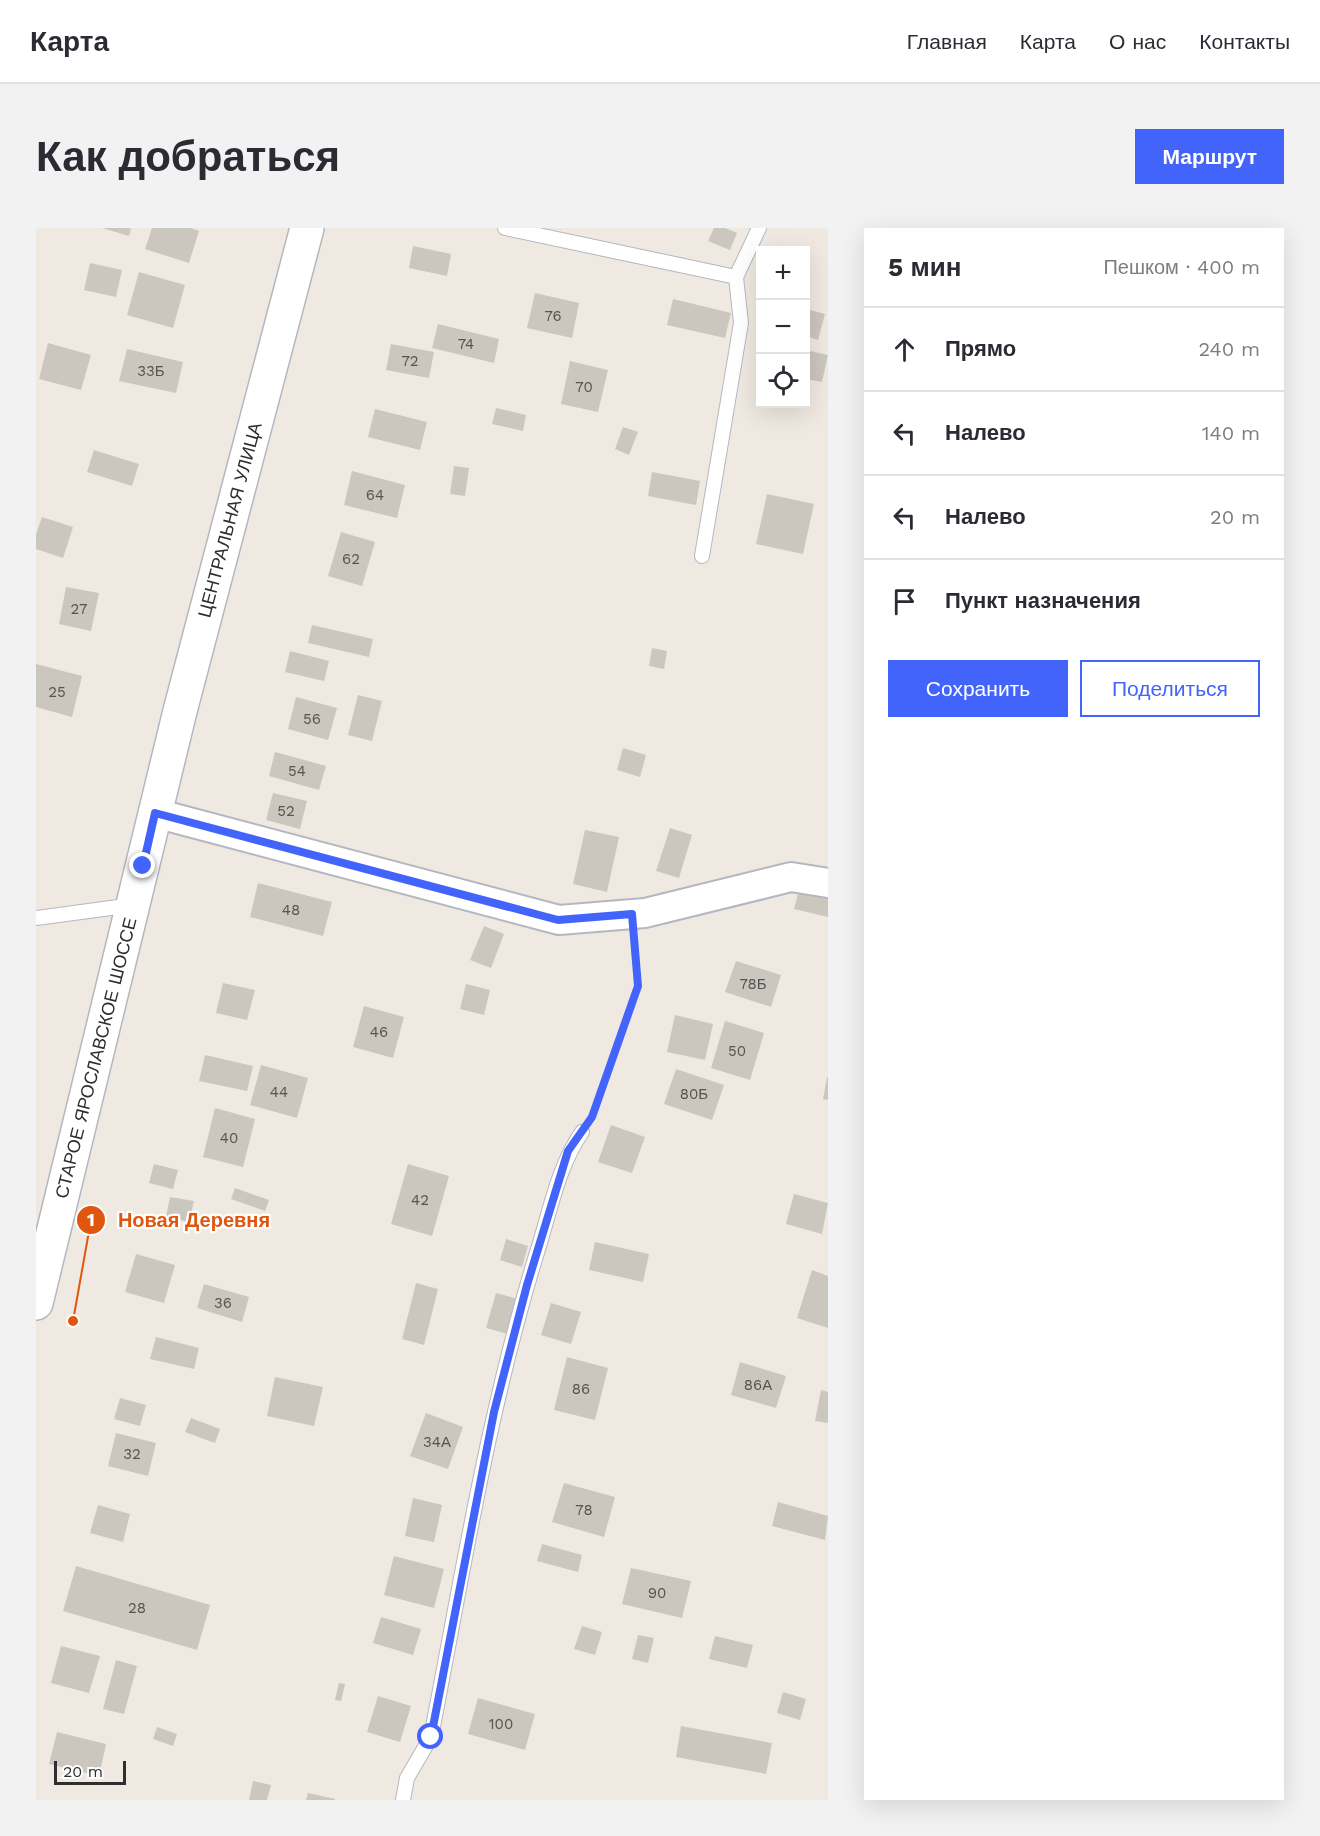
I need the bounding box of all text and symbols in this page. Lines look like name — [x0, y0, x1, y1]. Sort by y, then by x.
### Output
text: Карта — [30, 25, 109, 58]
text: Главная — [907, 29, 987, 54]
text: Карта — [1020, 29, 1076, 54]
text: О нас — [1109, 29, 1166, 54]
text: Контакты — [1199, 29, 1290, 54]
button: Маршрут — [1135, 129, 1284, 184]
text: Как добраться — [36, 132, 340, 181]
map controls — [756, 246, 810, 408]
button: + — [756, 246, 810, 300]
text: 5 мин — [888, 252, 962, 282]
text: Пешком · 400 m — [1103, 255, 1260, 279]
button: − — [756, 300, 810, 354]
house number: 76 — [544, 307, 562, 325]
icon: ahead — [888, 333, 921, 366]
house number: 74 — [458, 335, 474, 353]
text: Прямо — [945, 336, 1016, 361]
text: 240 m — [1198, 337, 1260, 361]
house number: 72 — [401, 352, 419, 370]
button: locate — [756, 354, 810, 408]
house number: 33Б — [137, 362, 165, 380]
house number: 70 — [575, 378, 593, 396]
icon: left — [888, 417, 921, 450]
street label: ЦЕНТРАЛЬНАЯ УЛИЦА — [193, 420, 266, 620]
text: Налево — [945, 420, 1026, 445]
text: 140 m — [1202, 421, 1260, 445]
house number: 64 — [366, 486, 384, 504]
icon: left — [888, 501, 921, 534]
text: Налево — [945, 504, 1026, 529]
text: 20 m — [1210, 505, 1260, 529]
house number: 62 — [342, 550, 360, 568]
icon: arrive — [888, 585, 921, 618]
text: Пункт назначения — [945, 588, 1141, 613]
house number: 27 — [71, 600, 87, 618]
button: Сохранить — [888, 660, 1068, 717]
button: Поделиться — [1080, 660, 1260, 717]
house number: 25 — [48, 683, 66, 701]
house number: 56 — [303, 710, 321, 728]
house number: 54 — [288, 762, 306, 780]
house number: 52 — [277, 802, 295, 820]
route end — [129, 852, 155, 878]
house number: 48 — [282, 901, 300, 919]
street label: СТАРОЕ ЯРОСЛАВСКОЕ ШОССЕ — [50, 915, 141, 1200]
house number: 78Б — [739, 975, 767, 993]
house number: 46 — [370, 1023, 388, 1041]
house number: 50 — [728, 1042, 746, 1060]
house number: 44 — [270, 1083, 288, 1101]
house number: 80Б — [680, 1085, 708, 1103]
house number: 40 — [220, 1129, 238, 1147]
house number: 42 — [411, 1191, 429, 1209]
callout: Новая Деревня — [76, 1201, 282, 1239]
text: Новая Деревня — [118, 1208, 270, 1232]
text: 1 — [87, 1209, 95, 1230]
house number: 36 — [214, 1294, 232, 1312]
house number: 86А — [744, 1376, 772, 1394]
house number: 86 — [572, 1380, 590, 1398]
house number: 34А — [423, 1433, 451, 1451]
house number: 32 — [123, 1445, 141, 1463]
house number: 78 — [575, 1501, 593, 1519]
house number: 90 — [648, 1584, 666, 1602]
house number: 28 — [128, 1599, 146, 1617]
house number: 100 — [489, 1715, 513, 1733]
route start — [417, 1723, 443, 1749]
scale bar — [54, 1758, 126, 1786]
text: 20 m — [63, 1762, 103, 1781]

